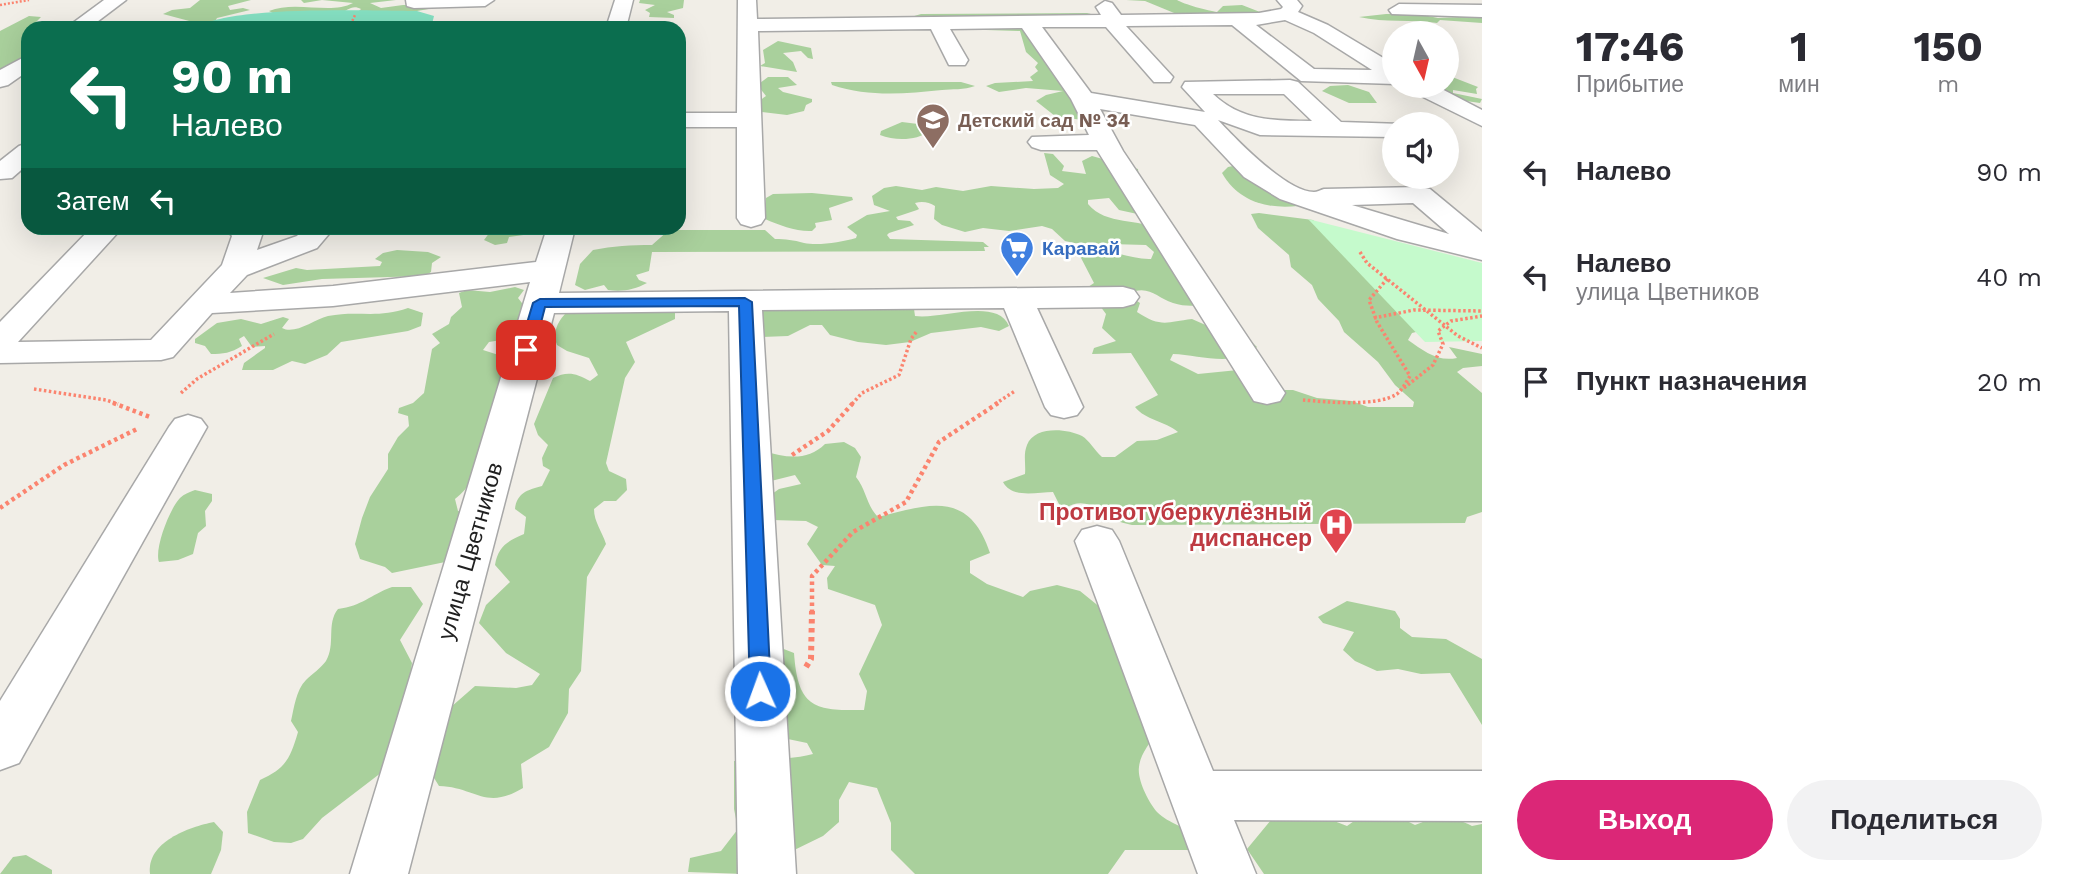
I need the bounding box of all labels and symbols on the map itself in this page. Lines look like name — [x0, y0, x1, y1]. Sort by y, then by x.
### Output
north arrow — [1382, 21, 1460, 98]
school or university icon: Детский сад № 34 — [914, 101, 952, 150]
place label: Детский сад № 34 — [958, 109, 1130, 132]
supermarket icon: Каравай — [998, 229, 1036, 278]
place label: Каравай — [1042, 237, 1120, 260]
pin — [496, 320, 556, 380]
street label: улица Цветников — [432, 459, 509, 643]
place label: Противотуберкулёзный диспансер — [1039, 499, 1312, 552]
hospital icon: Противотуберкулёзный диспансер — [1317, 506, 1355, 555]
position arrow — [723, 654, 797, 728]

